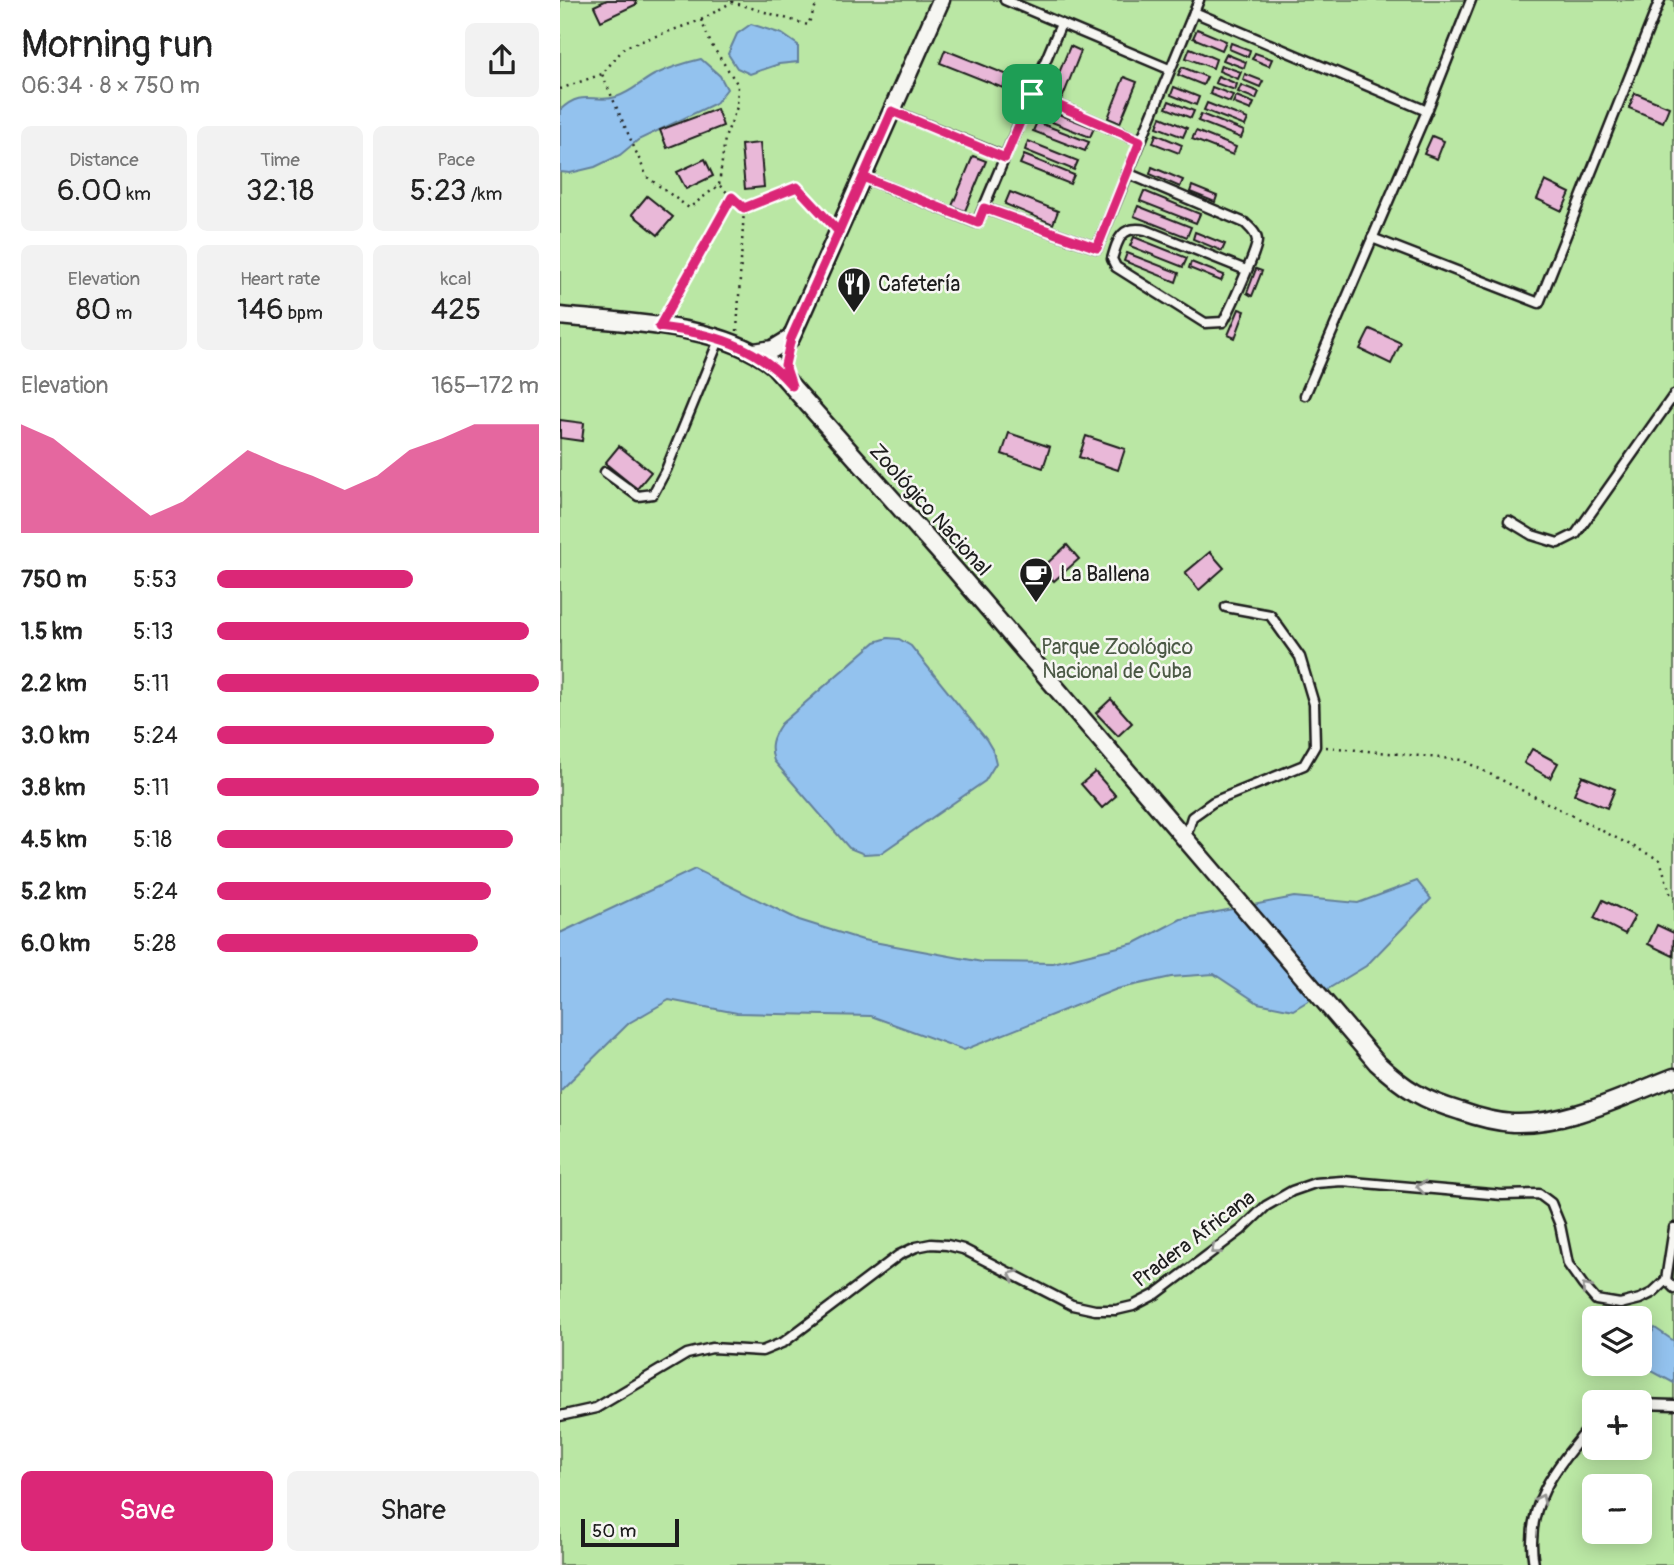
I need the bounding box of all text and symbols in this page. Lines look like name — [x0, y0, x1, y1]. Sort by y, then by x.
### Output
text: Morning run — [21, 21, 213, 69]
button: share — [465, 23, 539, 97]
pin — [1002, 64, 1062, 124]
text: 06:34 · 8 × 750 m — [21, 71, 200, 100]
icon: arrive — [1013, 75, 1051, 113]
text: Distance — [69, 148, 139, 172]
text: Time — [260, 148, 300, 172]
text: Pace — [437, 148, 475, 172]
text: 6.00 — [57, 172, 122, 209]
text: 32:18 — [246, 172, 314, 209]
text: 5:23 — [410, 172, 467, 209]
text: km — [122, 182, 151, 206]
text: /km — [467, 182, 502, 206]
restaurant icon: Cafetería — [835, 265, 873, 314]
text: Elevation — [68, 267, 140, 291]
text: Heart rate — [240, 267, 320, 291]
text: kcal — [441, 267, 471, 291]
place label: Cafetería — [878, 271, 960, 298]
text: 80 — [76, 291, 111, 328]
text: 146 — [237, 291, 284, 328]
text: 425 — [431, 291, 481, 328]
text: m — [111, 301, 132, 325]
text: bpm — [284, 301, 323, 325]
text: Elevation — [21, 371, 109, 400]
text: 165–172 m — [431, 371, 539, 400]
street label: Zoológico Nacional — [863, 438, 997, 582]
cafe icon: La Ballena — [1017, 555, 1055, 604]
place label: La Ballena — [1060, 561, 1149, 588]
text: 750 m — [21, 565, 87, 594]
text: 5:53 — [133, 565, 177, 594]
text: 1.5 km — [21, 617, 83, 646]
text: 5:13 — [133, 617, 173, 646]
park label: Parque Zoológico Nacional de Cuba — [1041, 634, 1193, 685]
text: 2.2 km — [21, 669, 87, 698]
text: 5:11 — [133, 669, 170, 698]
text: 3.0 km — [21, 721, 90, 750]
text: 5:24 — [133, 721, 178, 750]
text: 3.8 km — [21, 773, 85, 802]
text: 5:11 — [133, 773, 170, 802]
text: 4.5 km — [21, 825, 87, 854]
text: 5:18 — [133, 825, 172, 854]
text: 5.2 km — [21, 877, 86, 906]
text: 5:24 — [133, 877, 178, 906]
text: 6.0 km — [21, 929, 90, 958]
text: 5:28 — [133, 929, 176, 958]
one-way arrow — [1415, 1179, 1426, 1194]
street label: Pradera Africana — [1128, 1184, 1260, 1294]
one-way arrow — [1210, 1241, 1223, 1254]
one-way arrow — [1008, 1269, 1020, 1283]
one-way arrow — [1582, 1283, 1594, 1296]
map controls — [1582, 1306, 1652, 1544]
button: layers — [1582, 1306, 1652, 1376]
button: + — [1582, 1390, 1652, 1460]
button: Save — [21, 1471, 273, 1551]
button: Share — [287, 1471, 539, 1551]
button: − — [1582, 1474, 1652, 1544]
one-way arrow — [1532, 1494, 1546, 1506]
scale bar — [581, 1516, 679, 1548]
text: 50 m — [592, 1519, 636, 1543]

